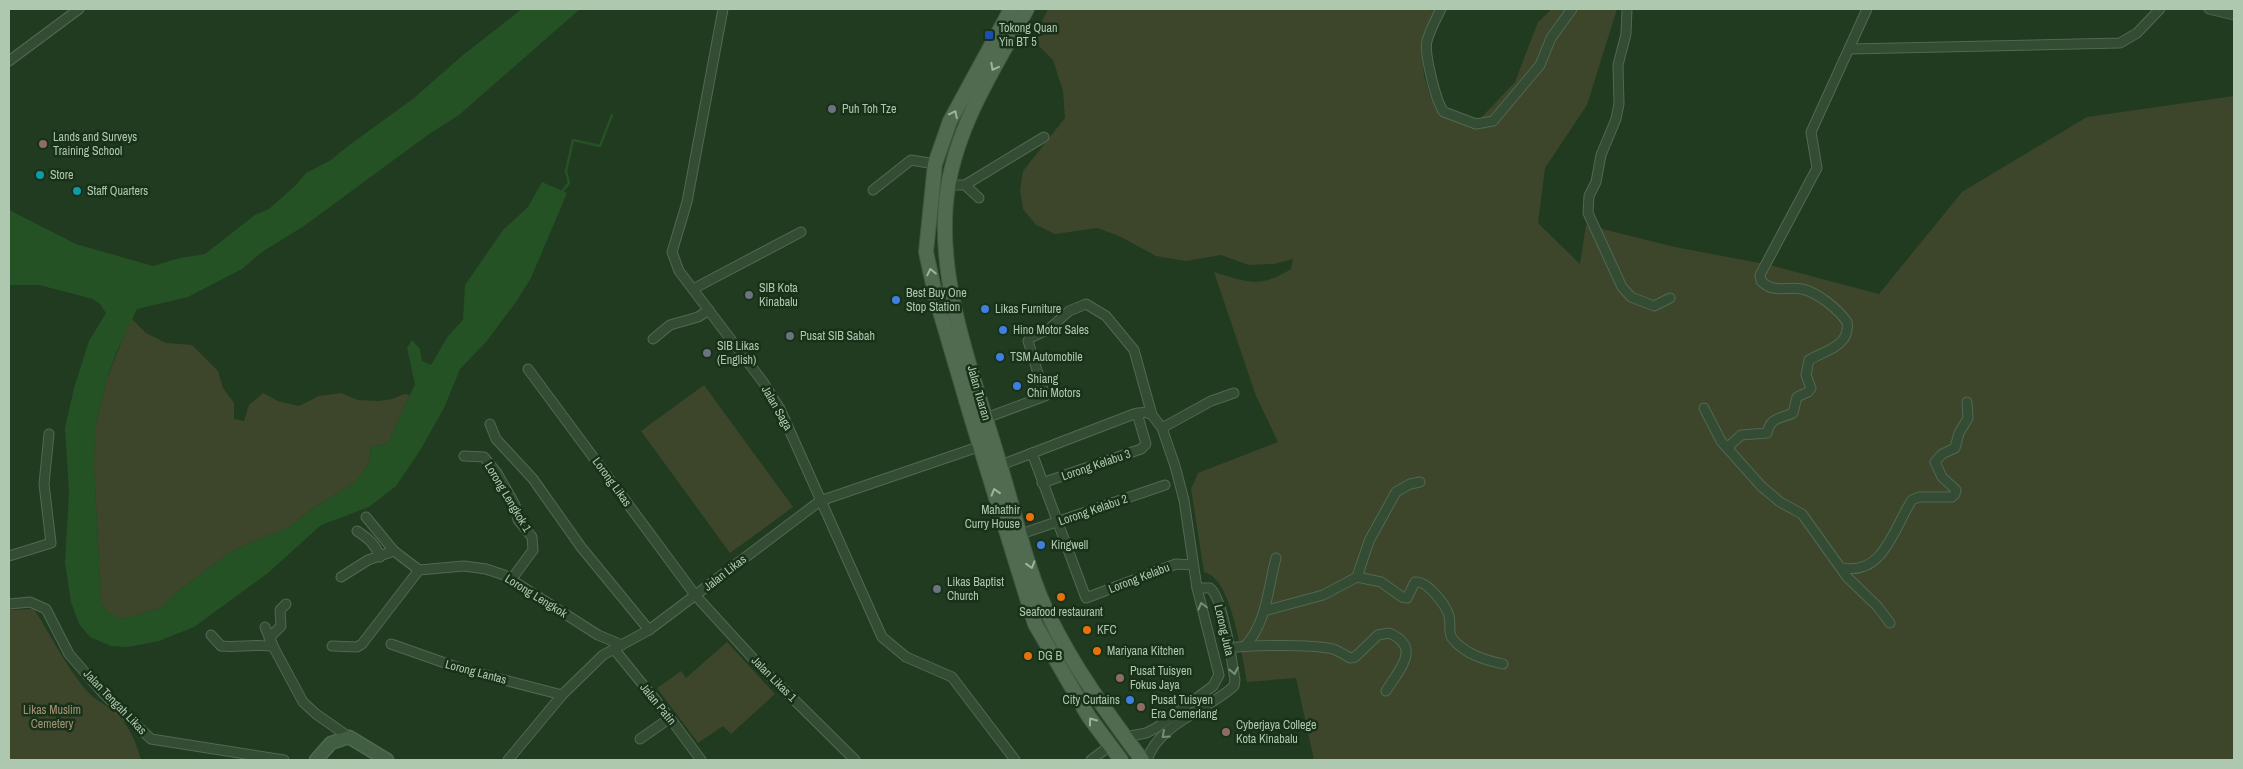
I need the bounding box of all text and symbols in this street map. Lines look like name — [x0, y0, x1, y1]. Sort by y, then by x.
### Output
place label: Tokong Quan Yin BT 5 — [999, 20, 1058, 50]
marker: Tokong Quan Yin BT 5 — [983, 29, 995, 41]
one-way arrow — [991, 61, 1001, 70]
place label: Puh Toh Tze — [842, 101, 896, 117]
marker: Puh Toh Tze — [826, 103, 838, 115]
one-way arrow — [948, 110, 958, 119]
place label: Lands and Surveys Training School — [53, 129, 137, 159]
marker: Lands and Surveys Training School — [37, 138, 49, 150]
place label: Store — [50, 167, 74, 183]
marker: Store — [34, 169, 46, 181]
place label: Staff Quarters — [87, 183, 148, 199]
marker: Staff Quarters — [71, 185, 83, 197]
one-way arrow — [926, 267, 936, 276]
place label: SIB Kota Kinabalu — [759, 280, 798, 310]
place label: Best Buy One Stop Station — [906, 285, 967, 315]
marker: SIB Kota Kinabalu — [743, 289, 755, 301]
marker: Best Buy One Stop Station — [890, 294, 902, 306]
place label: Likas Furniture — [995, 301, 1061, 317]
marker: Likas Furniture — [979, 303, 991, 315]
place label: Hino Motor Sales — [1013, 322, 1089, 338]
marker: Hino Motor Sales — [997, 324, 1009, 336]
place label: Pusat SIB Sabah — [800, 328, 875, 344]
marker: Pusat SIB Sabah — [784, 330, 796, 342]
place label: SIB Likas (English) — [717, 338, 759, 368]
marker: SIB Likas (English) — [701, 347, 713, 359]
place label: TSM Automobile — [1010, 349, 1083, 365]
marker: TSM Automobile — [994, 351, 1006, 363]
street label: Jalan Tuaran — [964, 364, 994, 422]
place label: Shiang Chin Motors — [1027, 371, 1081, 401]
marker: Shiang Chin Motors — [1011, 380, 1023, 392]
street label: Jalan Saga — [758, 383, 796, 434]
street label: Lorong Kelabu 3 — [1059, 446, 1133, 484]
street label: Lorong Likas — [589, 454, 635, 510]
street label: Lorong Lengkok 1 — [481, 459, 535, 535]
one-way arrow — [991, 489, 1001, 497]
street label: Lorong Kelabu 2 — [1056, 491, 1130, 529]
place label: Mahathir Curry House — [965, 502, 1021, 532]
marker: Mahathir Curry House — [1024, 511, 1036, 523]
place label: Kingwell — [1051, 537, 1088, 553]
marker: Kingwell — [1035, 539, 1047, 551]
street label: Jalan Likas — [700, 551, 750, 595]
street label: Lorong Kelabu — [1106, 559, 1172, 597]
one-way arrow — [1025, 561, 1035, 569]
street label: Lorong Lengkok — [502, 571, 570, 622]
place label: Likas Baptist Church — [947, 574, 1004, 604]
marker: Likas Baptist Church — [931, 583, 943, 595]
marker: Seafood restaurant — [1055, 591, 1067, 603]
one-way arrow — [1197, 603, 1207, 611]
street label: Lorong Juta — [1210, 603, 1238, 658]
place label: Seafood restaurant — [1019, 604, 1103, 620]
place label: KFC — [1097, 622, 1117, 638]
marker: KFC — [1081, 624, 1093, 636]
place label: Mariyana Kitchen — [1107, 643, 1184, 659]
marker: Mariyana Kitchen — [1091, 645, 1103, 657]
place label: DG B — [1038, 648, 1062, 664]
marker: DG B — [1022, 650, 1034, 662]
street label: Jalan Likas 1 — [748, 653, 801, 706]
street label: Lorong Lantas — [444, 656, 509, 688]
place label: Pusat Tuisyen Fokus Jaya — [1130, 663, 1192, 693]
street label: Jalan Tengah Likas — [80, 666, 150, 738]
one-way arrow — [1228, 667, 1238, 675]
marker: Pusat Tuisyen Fokus Jaya — [1114, 672, 1126, 684]
street label: Jalan Patin — [636, 680, 680, 728]
place label: City Curtains — [1063, 692, 1120, 708]
place label: Pusat Tuisyen Era Cemerlang — [1151, 692, 1218, 722]
marker: City Curtains — [1124, 694, 1136, 706]
marker: Pusat Tuisyen Era Cemerlang — [1135, 701, 1147, 713]
park label: Likas Muslim Cemetery — [23, 702, 81, 732]
one-way arrow — [1089, 717, 1098, 727]
place label: Cyberjaya College Kota Kinabalu — [1236, 717, 1316, 747]
marker: Cyberjaya College Kota Kinabalu — [1220, 726, 1232, 738]
one-way arrow — [1162, 729, 1171, 738]

